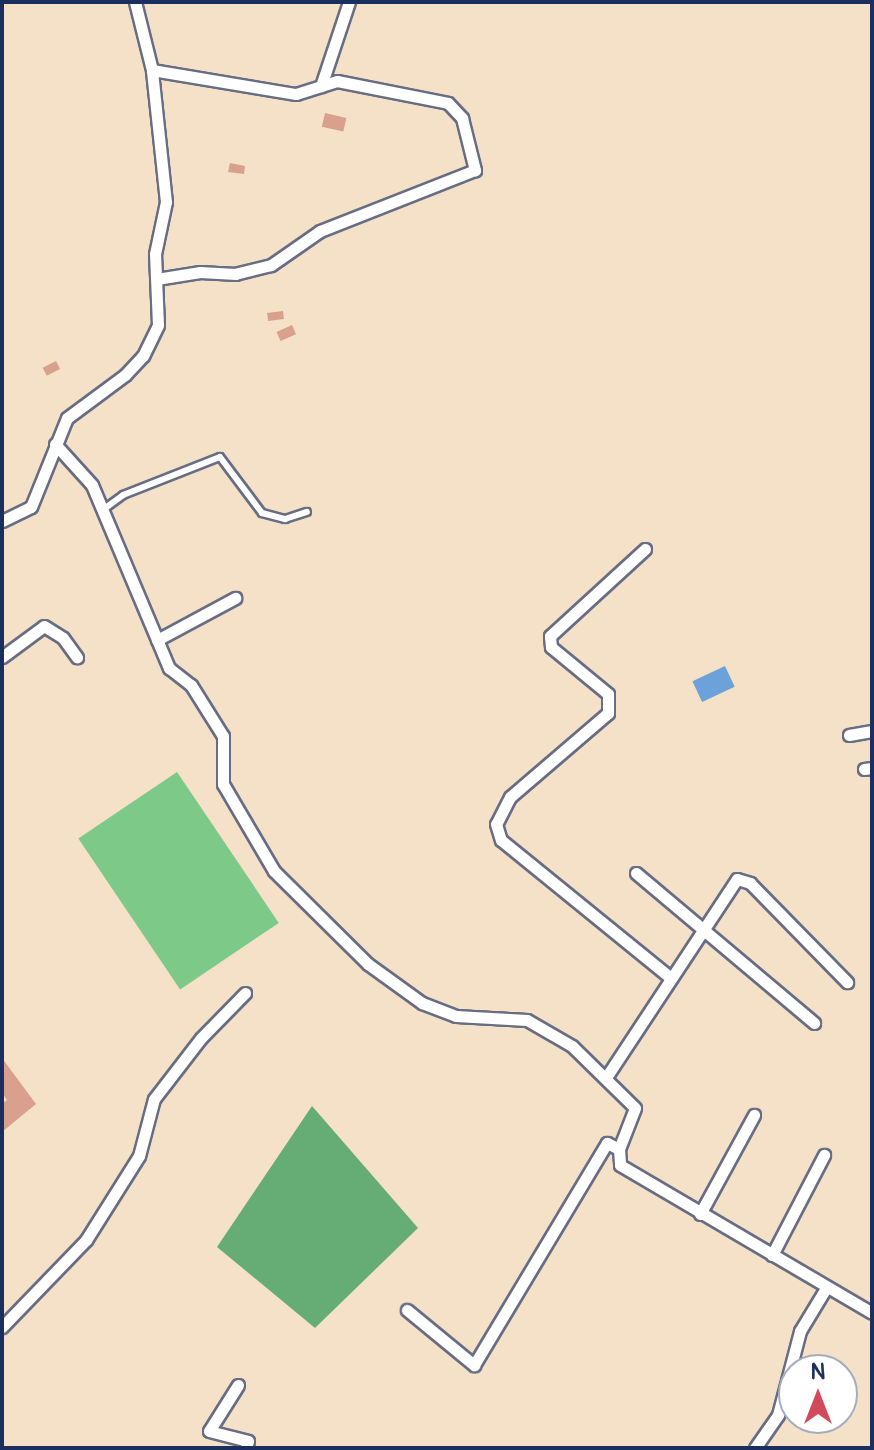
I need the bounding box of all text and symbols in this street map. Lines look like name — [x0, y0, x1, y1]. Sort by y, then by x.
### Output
north arrow — [778, 1354, 858, 1434]
text: N — [811, 1358, 825, 1386]

